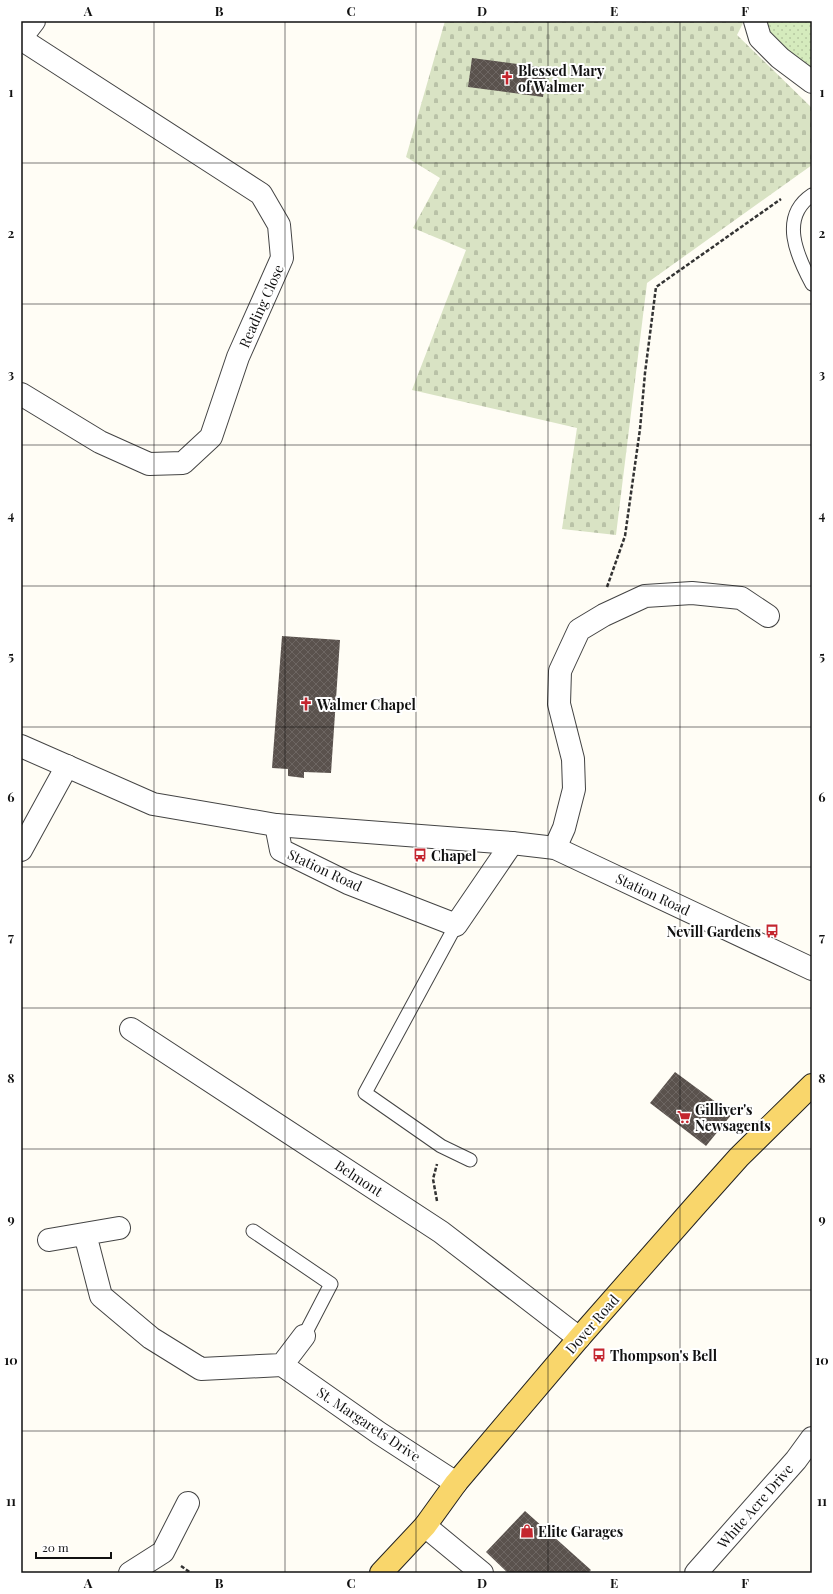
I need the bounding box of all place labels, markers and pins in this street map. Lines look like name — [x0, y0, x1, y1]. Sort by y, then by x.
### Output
place label: Blessed Mary of Walmer — [518, 61, 605, 96]
church icon: Blessed Mary of Walmer — [499, 70, 515, 86]
place label: Walmer Chapel — [316, 695, 416, 714]
church icon: Walmer Chapel — [298, 696, 314, 712]
place label: Chapel — [431, 846, 477, 865]
bus stop icon: Chapel — [412, 847, 428, 863]
place label: Nevill Gardens — [666, 922, 761, 941]
bus stop icon: Nevill Gardens — [764, 923, 780, 939]
place label: Gilliver's Newsagents — [695, 1100, 771, 1135]
supermarket icon: Gilliver's Newsagents — [676, 1109, 692, 1125]
place label: Thompson's Bell — [610, 1346, 718, 1365]
bus stop icon: Thompson's Bell — [591, 1347, 607, 1363]
place label: Elite Garages — [538, 1522, 623, 1541]
shop icon: Elite Garages — [519, 1523, 535, 1539]

